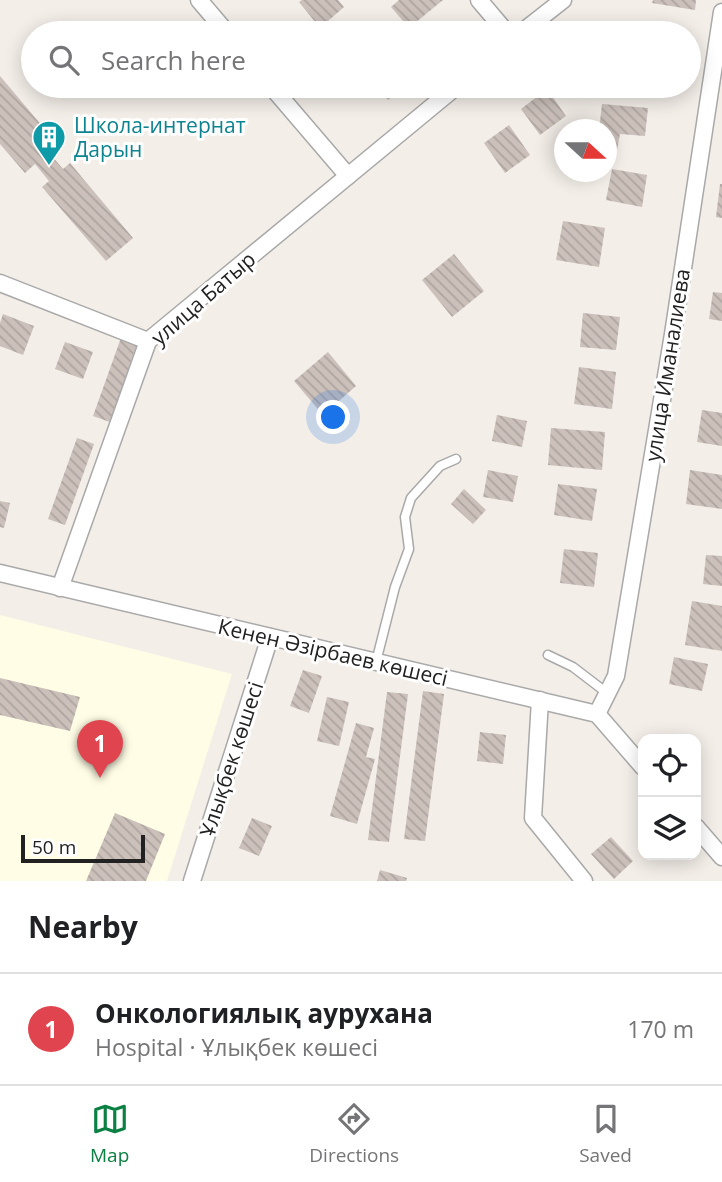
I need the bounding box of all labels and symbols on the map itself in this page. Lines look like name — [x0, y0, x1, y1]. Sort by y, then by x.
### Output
place label: Школа-интернат Дарын — [74, 111, 246, 163]
building icon: Школа-интернат Дарын — [30, 118, 68, 167]
north arrow — [554, 119, 617, 182]
street label: улица Батыр — [145, 245, 261, 351]
street label: улица Иманалиева — [638, 266, 696, 464]
your location — [316, 400, 350, 434]
street label: Кенен Әзірбаев көшесі — [215, 612, 451, 692]
street label: Ұлықбек көшесі — [193, 678, 269, 840]
pin: 1 — [77, 720, 123, 778]
scale bar — [21, 832, 145, 864]

